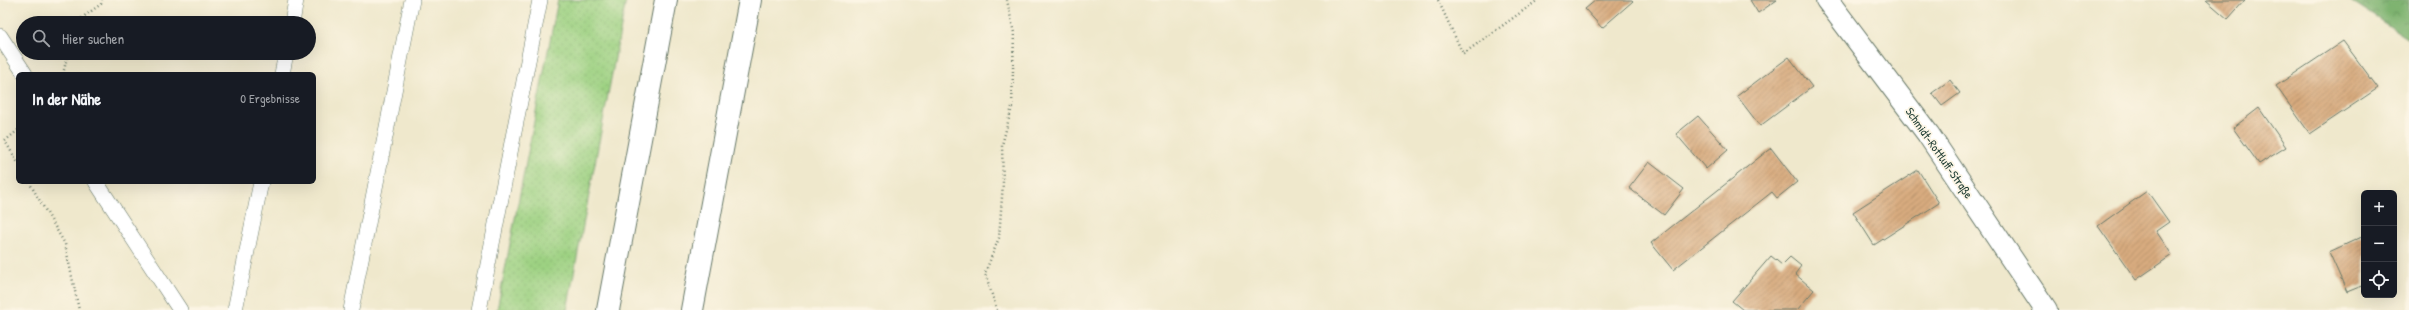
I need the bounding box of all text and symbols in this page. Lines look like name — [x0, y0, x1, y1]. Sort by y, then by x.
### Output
search box — [16, 16, 316, 60]
icon: search — [30, 27, 52, 49]
text: Hier suchen — [62, 28, 124, 49]
text: In der Nähe — [32, 87, 101, 110]
text: 0 Ergebnisse — [240, 89, 300, 107]
street label: Schmidt-Rottluff-Straße — [1902, 104, 1977, 202]
map controls — [2361, 190, 2397, 298]
button: + — [2361, 190, 2397, 226]
button: − — [2361, 226, 2397, 262]
button: locate — [2361, 262, 2397, 298]

